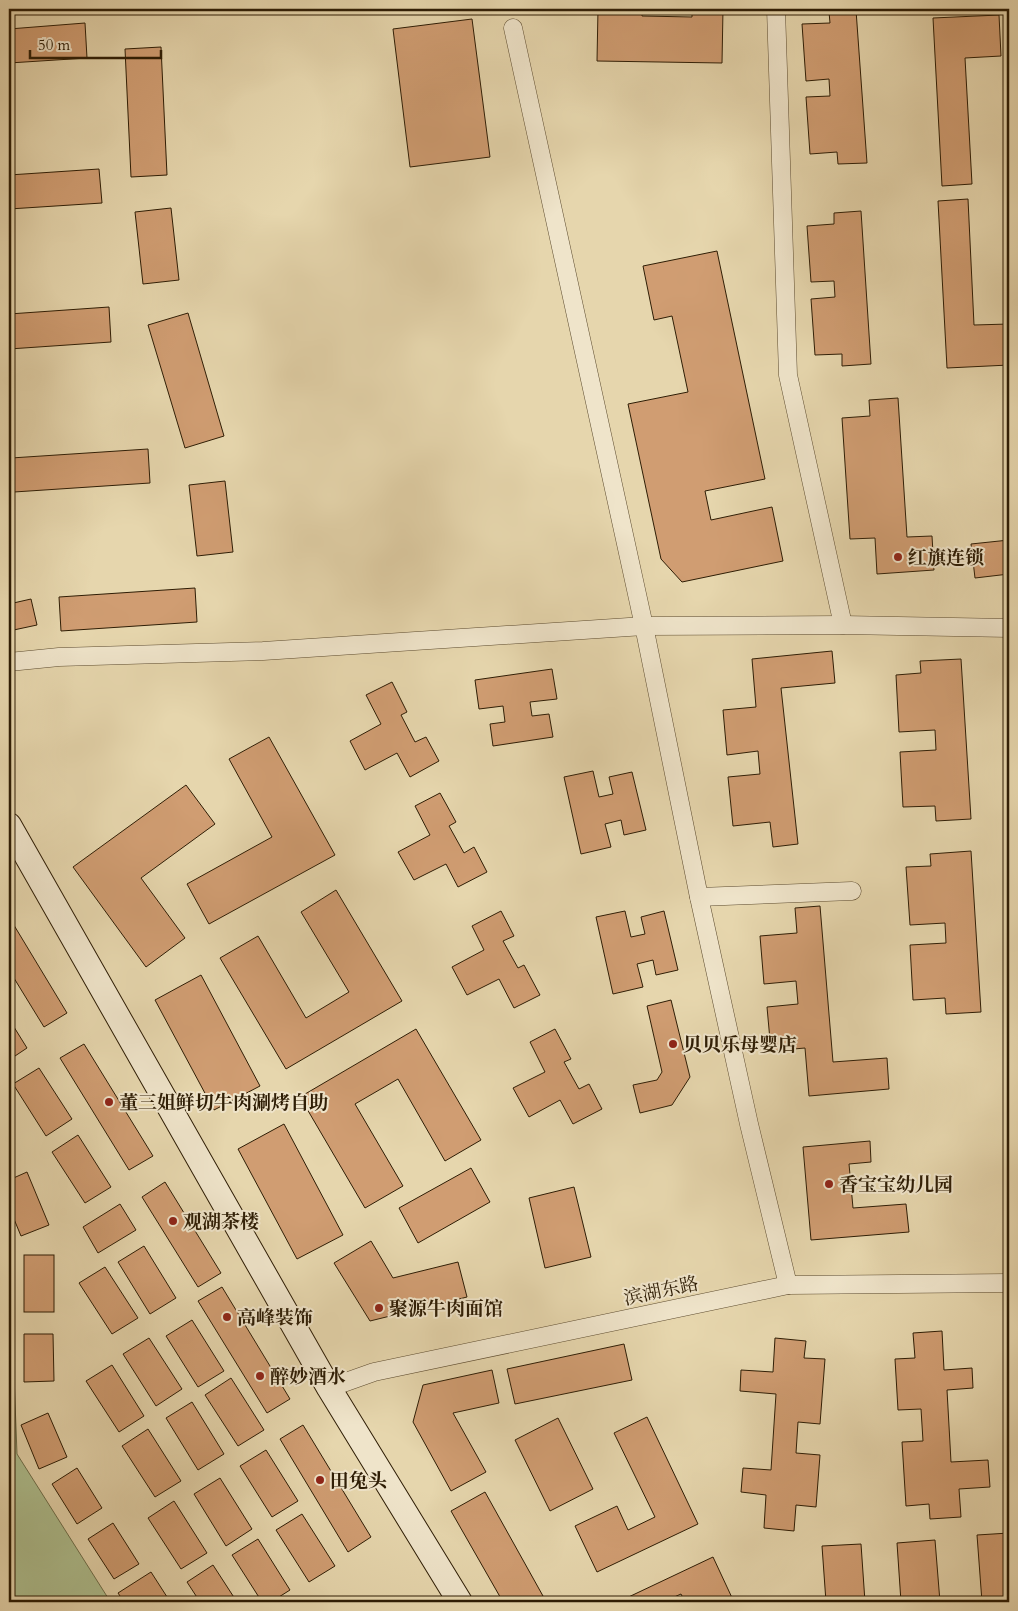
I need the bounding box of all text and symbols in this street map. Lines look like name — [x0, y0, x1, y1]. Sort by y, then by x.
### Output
scale bar — [30, 28, 161, 60]
text: 50 m — [38, 35, 70, 55]
place label: 红旗连锁 — [908, 545, 984, 571]
marker: 红旗连锁 — [892, 551, 904, 563]
place label: 贝贝乐母婴店 — [683, 1032, 797, 1058]
marker: 贝贝乐母婴店 — [667, 1038, 679, 1050]
place label: 董三姐鲜切牛肉涮烤自助 — [119, 1090, 328, 1116]
marker: 董三姐鲜切牛肉涮烤自助 — [103, 1096, 115, 1108]
place label: 香宝宝幼儿园 — [839, 1172, 953, 1198]
marker: 香宝宝幼儿园 — [823, 1178, 835, 1190]
place label: 观湖茶楼 — [183, 1209, 259, 1235]
marker: 观湖茶楼 — [167, 1215, 179, 1227]
street label: 滨湖东路 — [621, 1270, 701, 1312]
place label: 聚源牛肉面馆 — [389, 1296, 503, 1322]
marker: 聚源牛肉面馆 — [373, 1302, 385, 1314]
place label: 高峰装饰 — [237, 1305, 313, 1331]
marker: 高峰装饰 — [221, 1311, 233, 1323]
place label: 醉妙酒水 — [270, 1364, 346, 1390]
marker: 醉妙酒水 — [254, 1370, 266, 1382]
place label: 田兔头 — [330, 1468, 387, 1494]
marker: 田兔头 — [314, 1474, 326, 1486]

